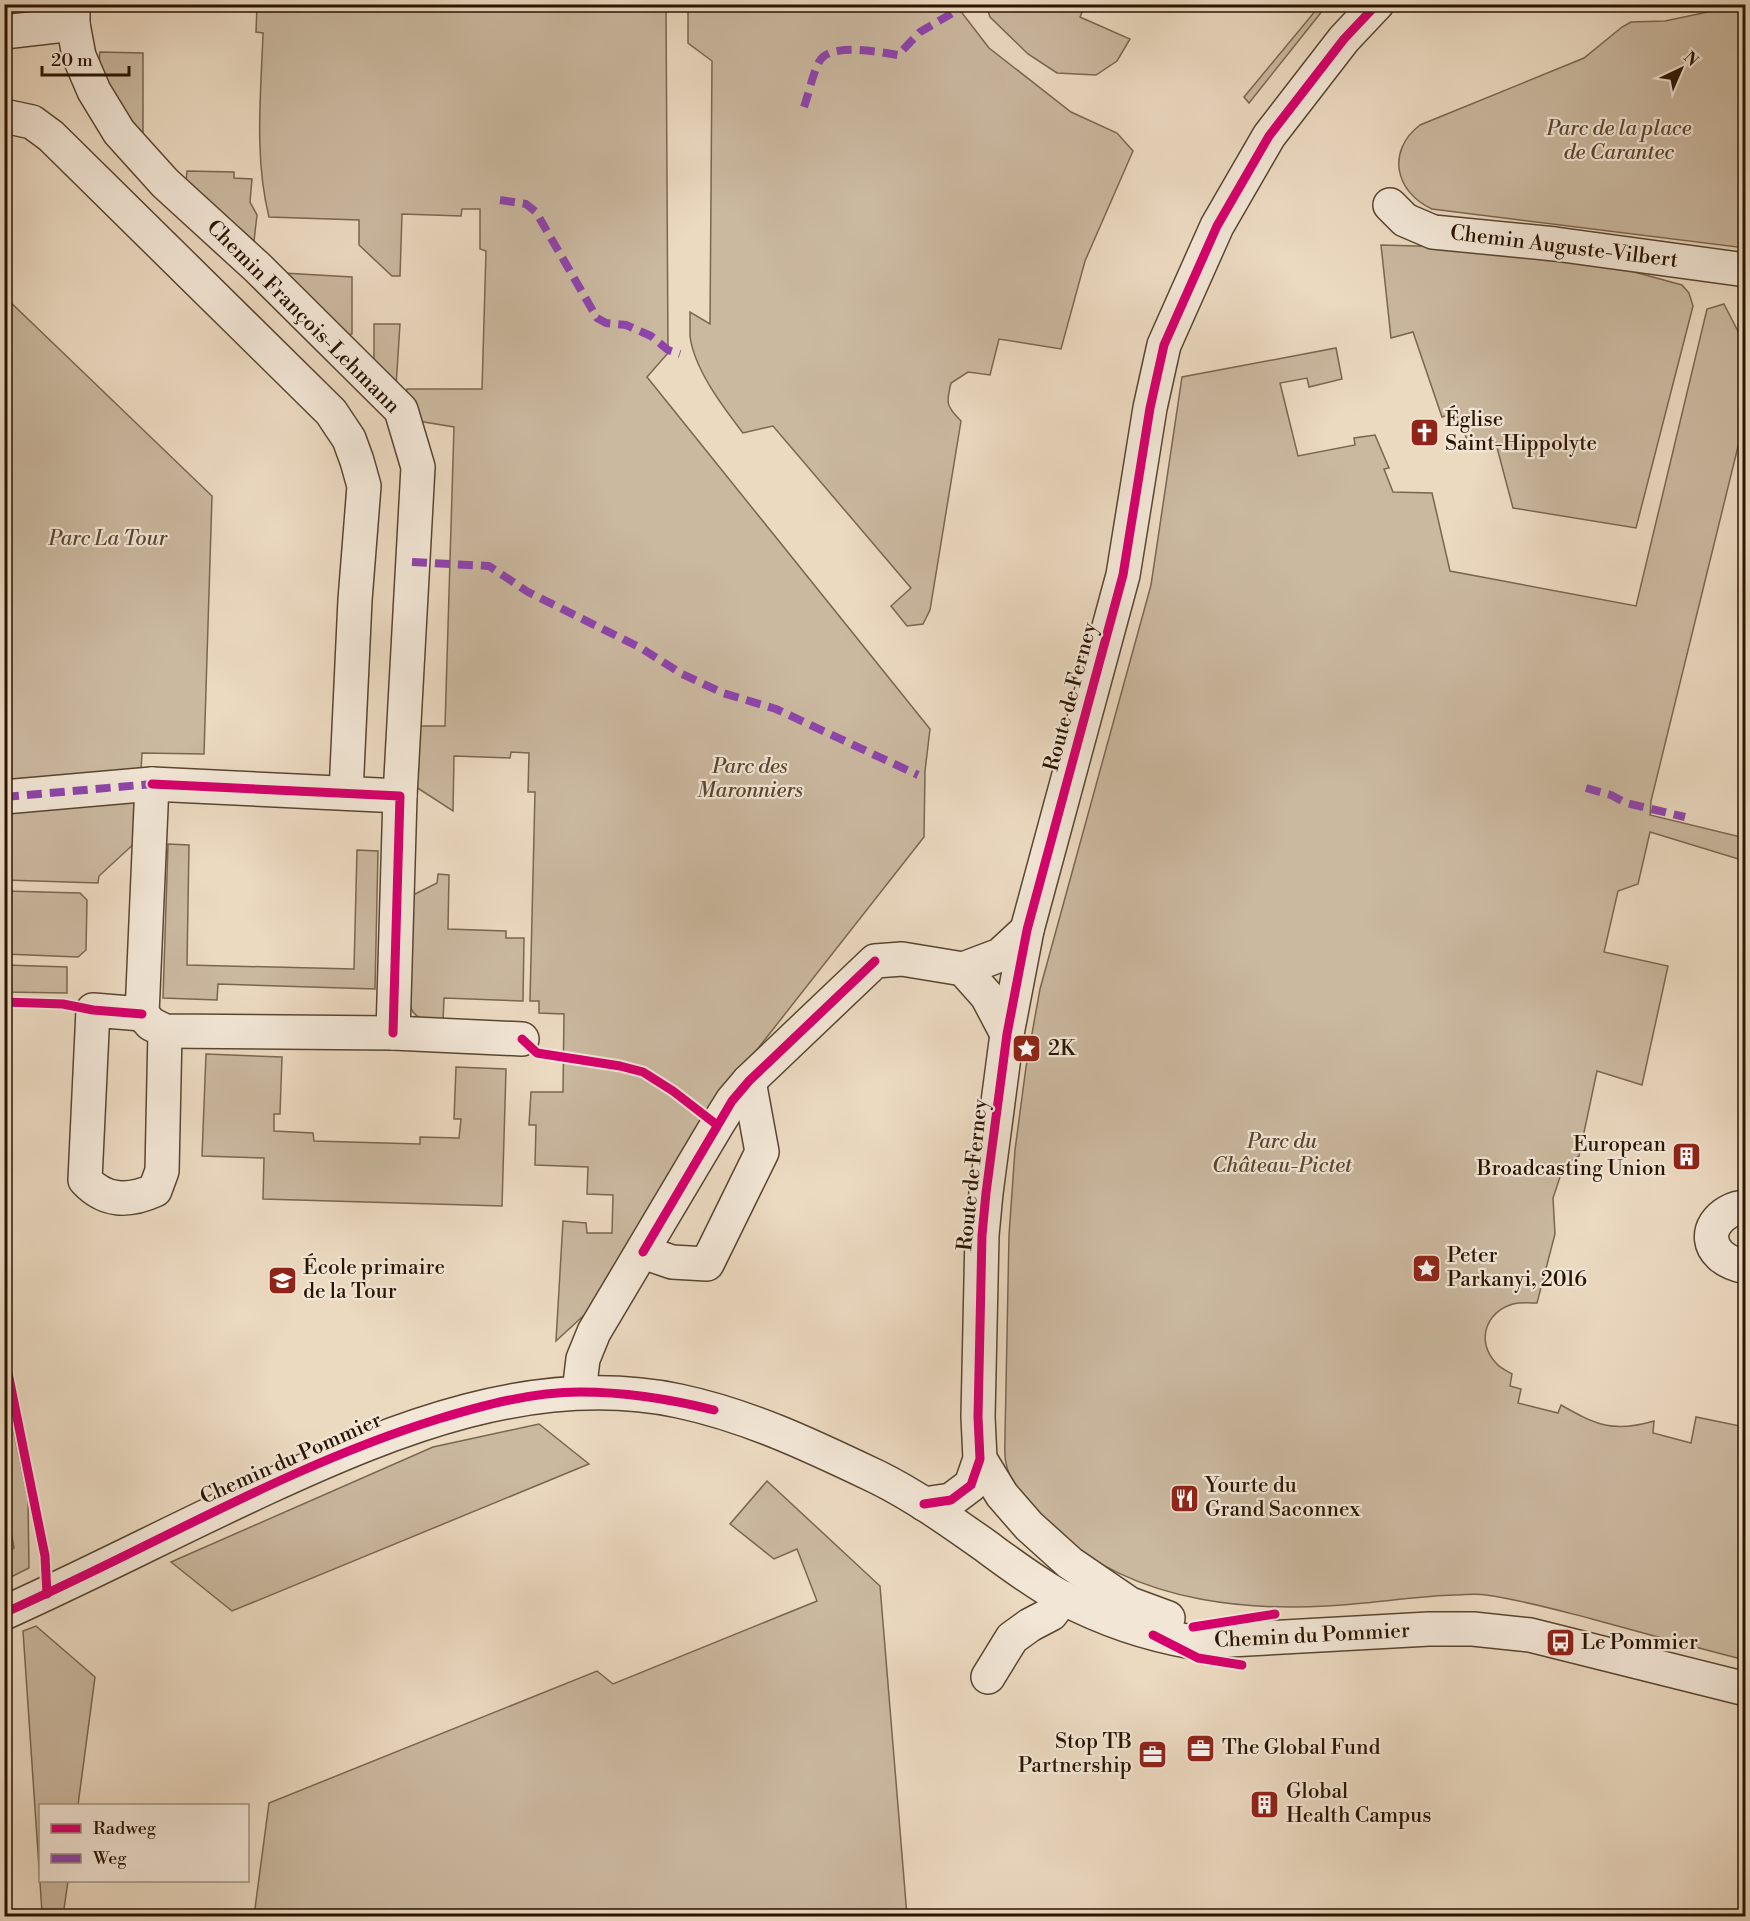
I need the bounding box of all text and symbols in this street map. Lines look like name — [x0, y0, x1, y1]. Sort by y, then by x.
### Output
scale bar — [42, 39, 129, 77]
north arrow — [1651, 39, 1711, 99]
text: N — [1679, 47, 1702, 71]
text: 20 m — [51, 49, 93, 72]
park label: Parc de la place de Carantec — [1546, 116, 1692, 166]
street label: Chemin François-Lehmann — [201, 215, 406, 420]
street label: Chemin Auguste-Vilbert — [1449, 220, 1680, 274]
place label: Église Saint-Hippolyte — [1445, 405, 1597, 457]
church icon: Église Saint-Hippolyte — [1408, 416, 1440, 448]
park label: Parc La Tour — [48, 526, 169, 552]
street label: Route de Ferney — [1039, 619, 1104, 774]
park label: Parc des Maronniers — [697, 754, 803, 804]
place icon: 2K — [1011, 1033, 1043, 1065]
place label: 2K — [1048, 1036, 1077, 1062]
street label: Route de Ferney — [952, 1097, 994, 1252]
park label: Parc du Château-Pictet — [1212, 1129, 1353, 1179]
place label: European Broadcasting Union — [1476, 1132, 1666, 1182]
building icon: European Broadcasting Union — [1671, 1141, 1703, 1173]
place label: Peter Parkanyi, 2016 — [1447, 1243, 1587, 1293]
place icon: Peter Parkanyi, 2016 — [1410, 1252, 1442, 1284]
place label: École primaire de la Tour — [303, 1253, 445, 1305]
school or university icon: École primaire de la Tour — [266, 1264, 298, 1296]
street label: Chemin du Pommier — [196, 1407, 386, 1511]
place label: Yourte du Grand Saconnex — [1204, 1473, 1361, 1523]
restaurant icon: Yourte du Grand Saconnex — [1168, 1482, 1200, 1514]
street label: Chemin du Pommier — [1213, 1618, 1411, 1654]
bus stop icon: Le Pommier — [1544, 1627, 1576, 1659]
place label: Le Pommier — [1581, 1630, 1698, 1656]
place label: Stop TB Partnership — [1018, 1729, 1132, 1779]
office icon: The Global Fund — [1185, 1732, 1217, 1764]
place label: The Global Fund — [1222, 1735, 1381, 1761]
office icon: Stop TB Partnership — [1137, 1738, 1169, 1770]
place label: Global Health Campus — [1286, 1779, 1431, 1829]
building icon: Global Health Campus — [1249, 1788, 1281, 1820]
legend — [39, 1804, 249, 1882]
text: Radweg — [93, 1817, 157, 1840]
text: Weg — [92, 1847, 127, 1870]

